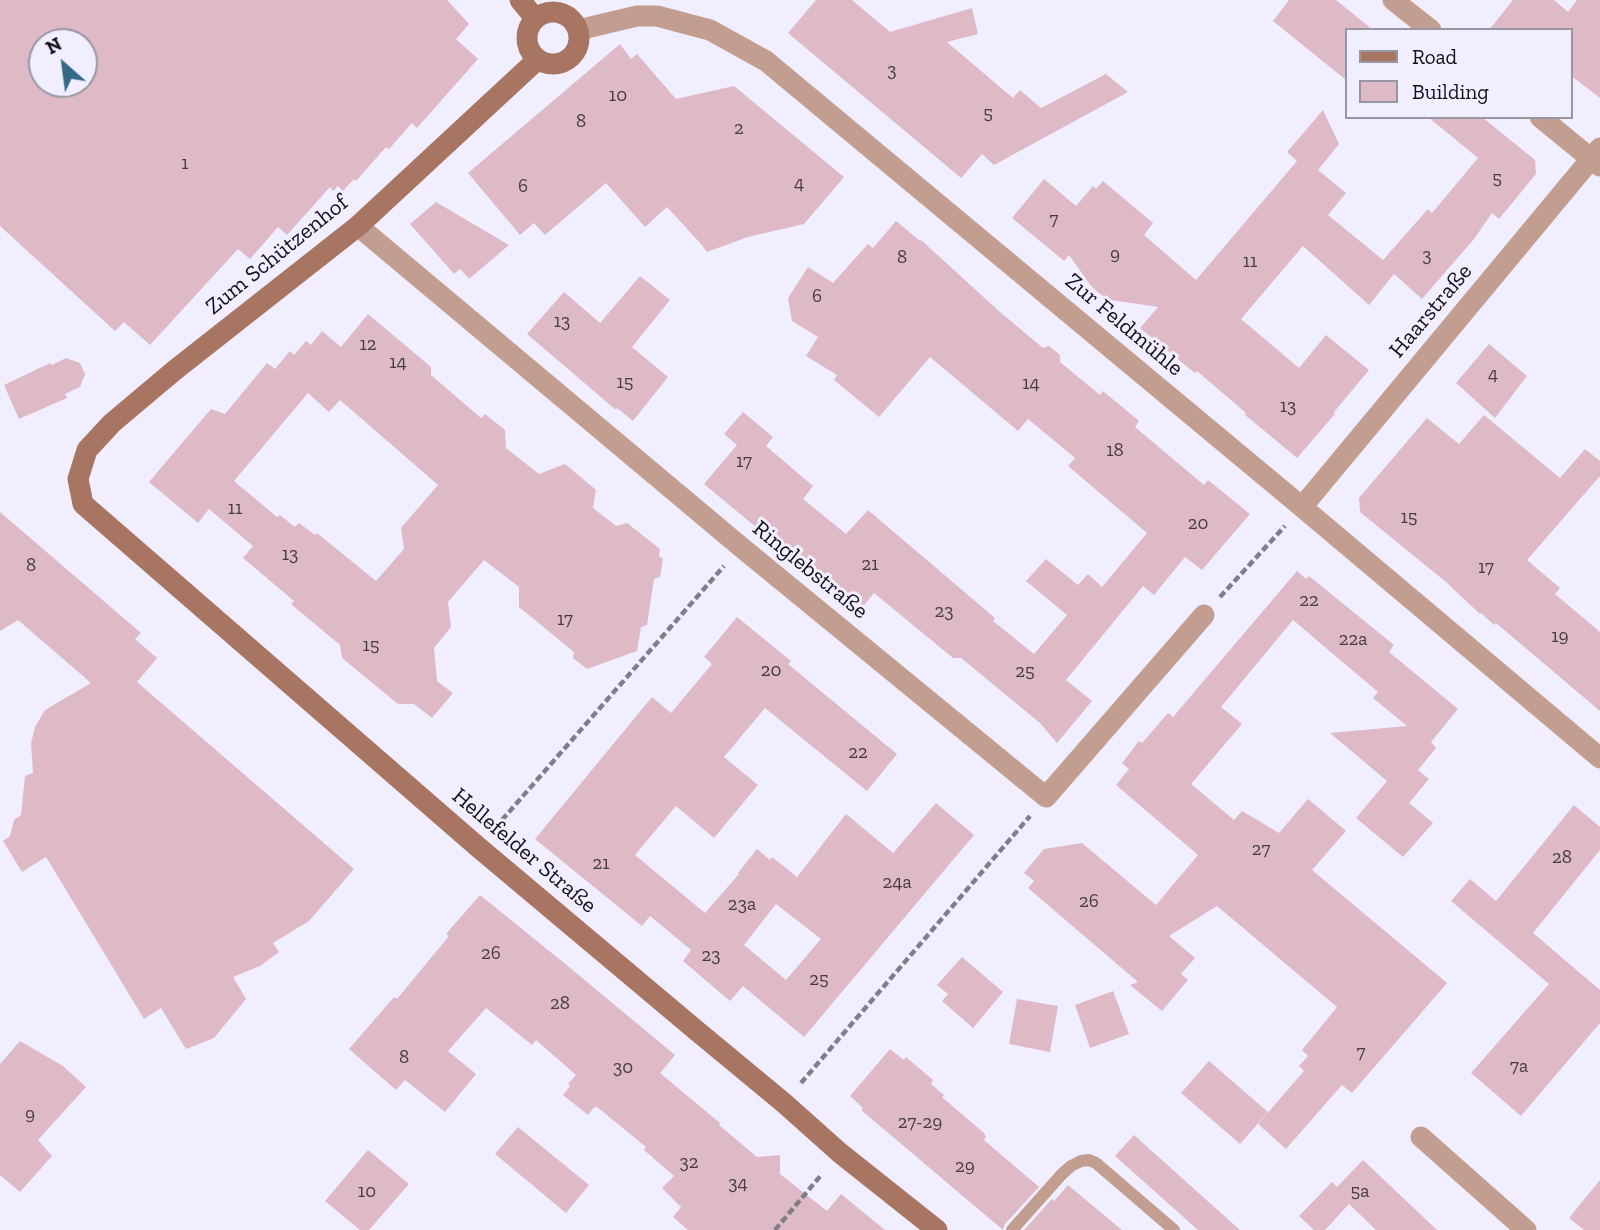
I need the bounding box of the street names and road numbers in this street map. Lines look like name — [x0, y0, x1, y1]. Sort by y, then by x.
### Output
street label: Zum Schützenhof — [200, 189, 354, 321]
street label: Haarstraße — [1384, 258, 1478, 364]
street label: Zur Feldmühle — [1059, 268, 1189, 382]
street label: Ringlebstraße — [747, 515, 873, 625]
street label: Hellefelder Straße — [446, 782, 602, 920]

